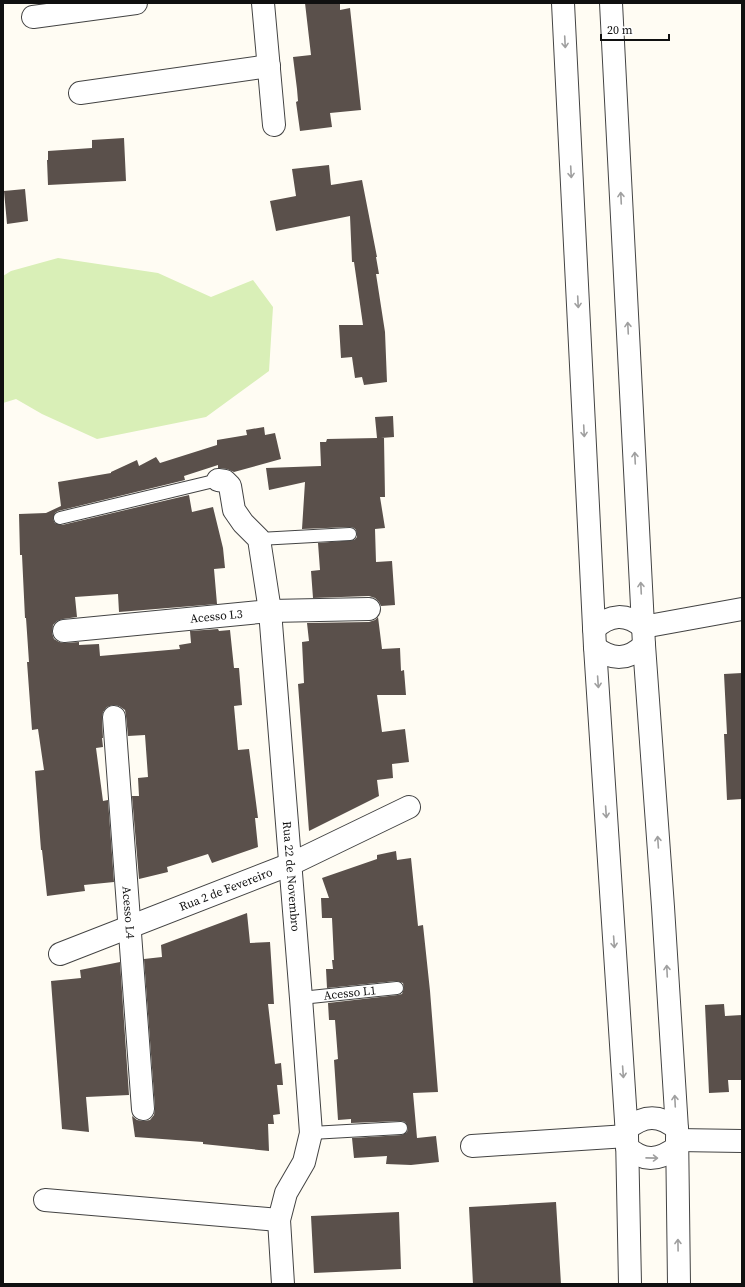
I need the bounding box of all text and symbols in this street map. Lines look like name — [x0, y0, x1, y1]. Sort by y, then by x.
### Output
scale bar — [601, 16, 669, 42]
text: 20 m — [607, 22, 633, 38]
one-way arrow — [561, 35, 569, 48]
one-way arrow — [568, 165, 575, 178]
one-way arrow — [618, 192, 625, 205]
one-way arrow — [574, 295, 582, 308]
one-way arrow — [624, 322, 632, 335]
one-way arrow — [581, 424, 588, 437]
one-way arrow — [631, 452, 638, 465]
one-way arrow — [638, 582, 645, 595]
street label: Acesso L3 — [189, 606, 243, 627]
one-way arrow — [594, 675, 601, 688]
one-way arrow — [602, 805, 610, 818]
street label: Rua 22 de Novembro — [279, 821, 304, 933]
one-way arrow — [655, 836, 662, 849]
street label: Rua 2 de Fevereiro — [177, 864, 275, 915]
street label: Acesso L4 — [119, 886, 138, 939]
one-way arrow — [611, 935, 618, 948]
one-way arrow — [663, 965, 670, 978]
street label: Acesso L1 — [323, 982, 377, 1004]
one-way arrow — [619, 1065, 626, 1078]
one-way arrow — [671, 1095, 678, 1108]
one-way arrow — [645, 1154, 658, 1161]
one-way arrow — [674, 1239, 682, 1252]

